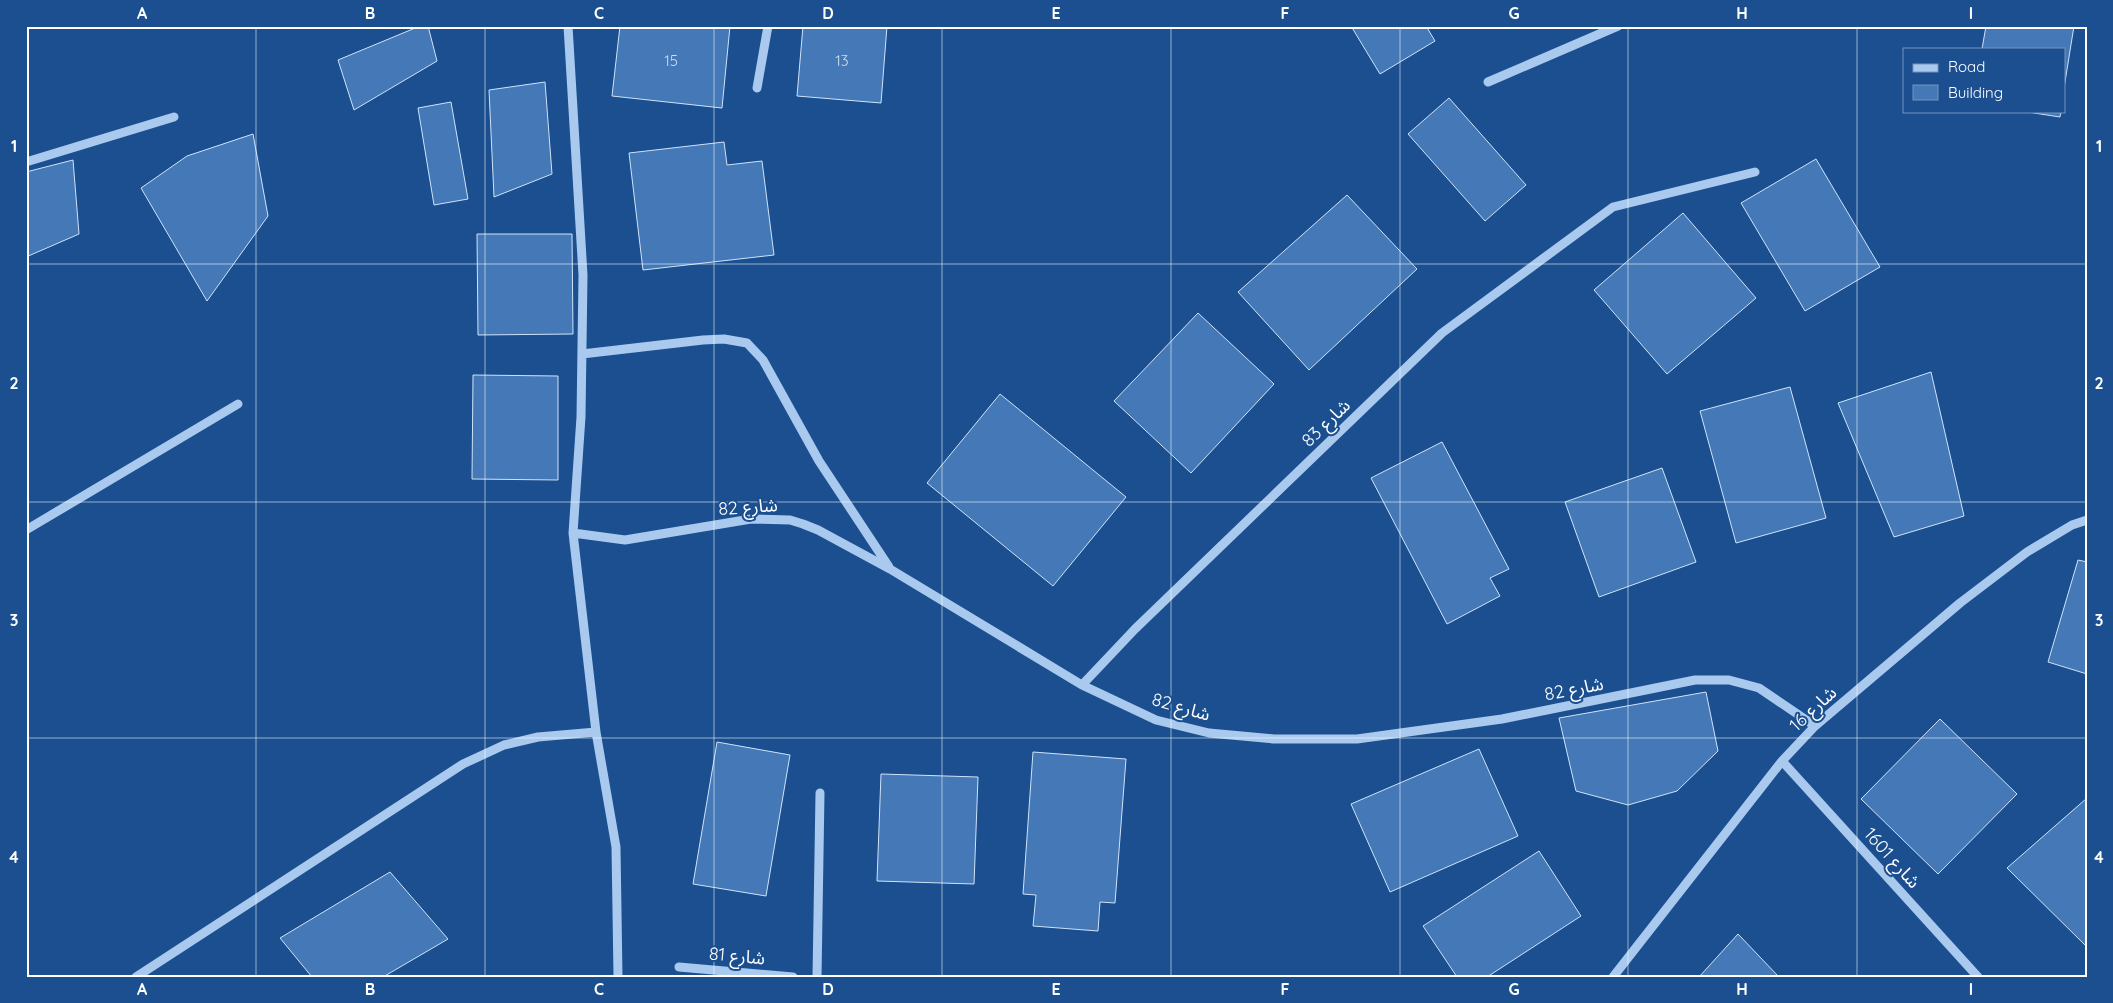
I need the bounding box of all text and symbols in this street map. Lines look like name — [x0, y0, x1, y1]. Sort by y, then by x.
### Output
text: A — [137, 3, 148, 23]
text: B — [365, 3, 375, 23]
text: C — [594, 3, 604, 23]
text: D — [822, 3, 834, 23]
text: E — [1051, 3, 1061, 23]
text: F — [1281, 3, 1290, 23]
text: G — [1508, 3, 1520, 23]
text: H — [1736, 3, 1748, 23]
text: I — [1969, 3, 1973, 23]
legend — [1903, 48, 2066, 112]
house number: 15 — [664, 51, 678, 70]
house number: 13 — [835, 51, 849, 70]
text: Road — [1948, 57, 1985, 76]
text: Building — [1948, 83, 2003, 102]
text: 1 — [11, 136, 17, 156]
text: 1 — [2096, 136, 2102, 156]
text: 2 — [9, 373, 19, 393]
text: 2 — [2094, 373, 2104, 393]
street label: شارع 83 — [1296, 394, 1357, 454]
street label: شارع 82 — [717, 493, 779, 523]
text: 3 — [10, 610, 18, 630]
text: 3 — [2095, 610, 2103, 630]
street label: شارع 82 — [1542, 672, 1606, 708]
street label: شارع 16 — [1784, 681, 1843, 738]
street label: شارع 82 — [1148, 687, 1213, 729]
street label: شارع 1601 — [1857, 823, 1926, 895]
text: 4 — [9, 847, 19, 867]
text: 4 — [2094, 847, 2104, 867]
street label: شارع 81 — [708, 942, 766, 972]
text: A — [137, 979, 148, 999]
text: B — [365, 979, 375, 999]
text: C — [594, 979, 604, 999]
text: D — [822, 979, 834, 999]
text: E — [1051, 979, 1061, 999]
text: F — [1281, 979, 1290, 999]
text: G — [1508, 979, 1520, 999]
text: H — [1736, 979, 1748, 999]
text: I — [1969, 979, 1973, 999]

